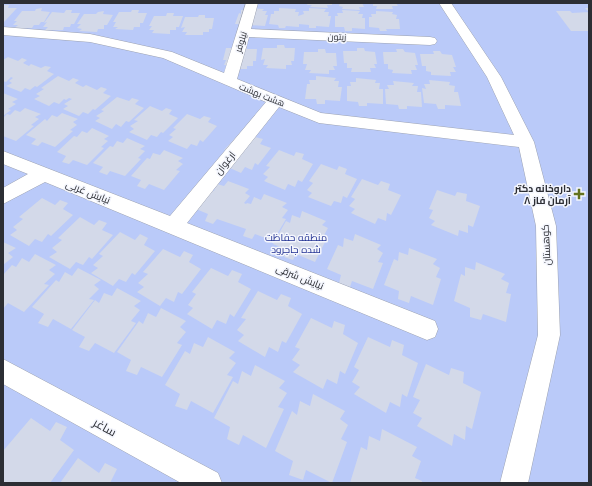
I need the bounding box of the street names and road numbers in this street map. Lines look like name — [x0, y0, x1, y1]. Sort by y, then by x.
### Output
street label: نیلوفر — [232, 30, 250, 55]
street label: زیتون — [327, 31, 347, 43]
street label: هشت بهشت — [237, 80, 287, 110]
street label: ارغوان — [211, 148, 239, 178]
street label: نیایش غربی — [63, 176, 113, 208]
street label: کوهستان — [537, 224, 555, 266]
street label: نیایش شرقی — [274, 261, 326, 293]
street label: ساغر — [89, 413, 120, 440]

